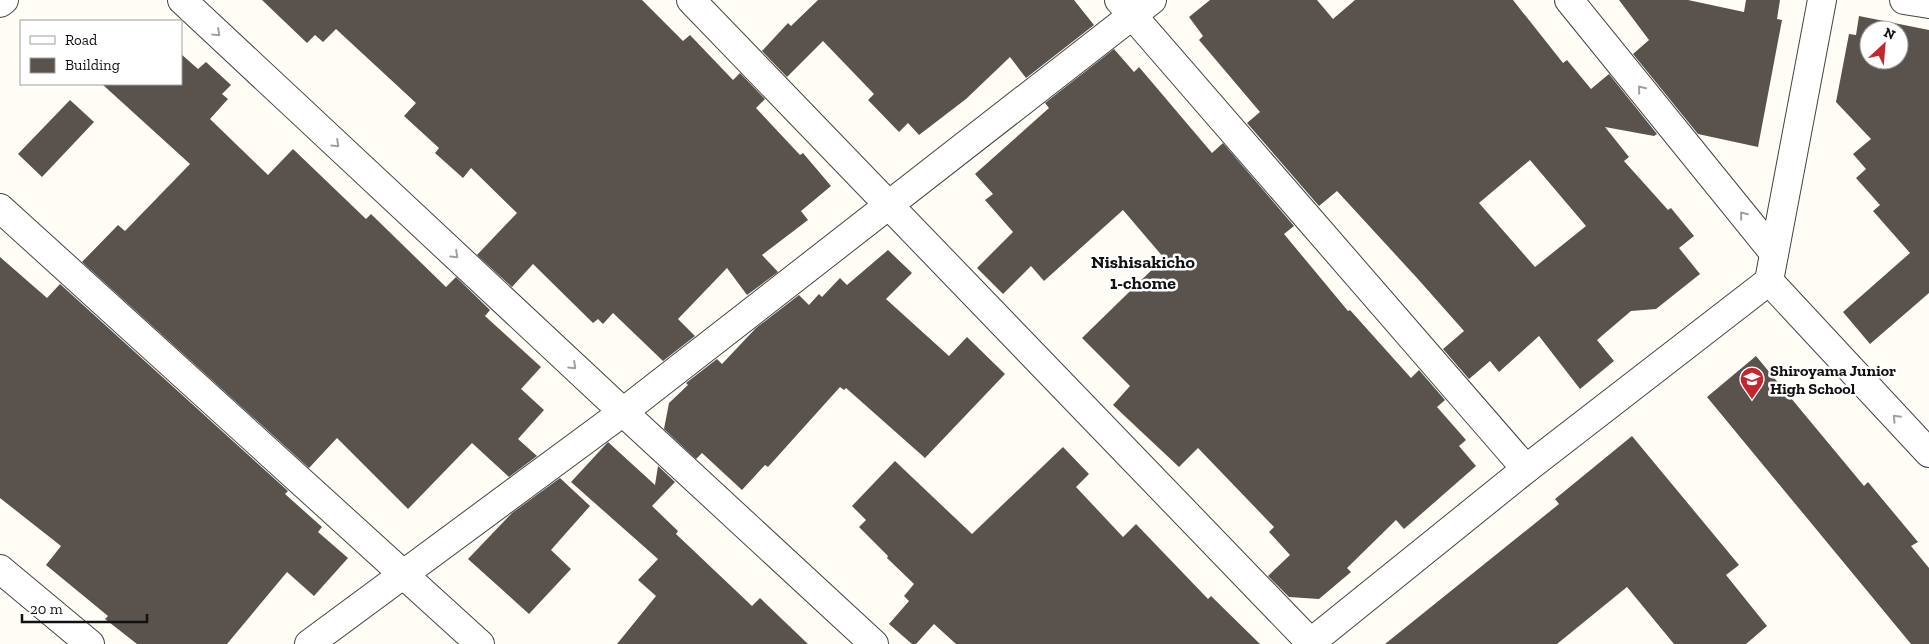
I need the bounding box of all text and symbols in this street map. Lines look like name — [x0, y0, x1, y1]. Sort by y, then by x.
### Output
legend — [20, 20, 182, 85]
north arrow — [1859, 20, 1909, 70]
text: N — [1881, 24, 1898, 44]
one-way arrow — [212, 27, 221, 36]
text: Road — [65, 31, 98, 49]
text: Building — [65, 56, 120, 74]
one-way arrow — [1639, 86, 1647, 95]
one-way arrow — [330, 138, 339, 147]
one-way arrow — [1740, 212, 1749, 221]
one-way arrow — [449, 249, 458, 258]
district label: Nishisakicho 1-chome — [1091, 251, 1196, 294]
one-way arrow — [568, 360, 577, 369]
place label: Shiroyama Junior High School — [1770, 361, 1896, 398]
school or university icon: Shiroyama Junior High School — [1739, 366, 1765, 400]
one-way arrow — [1893, 414, 1902, 423]
scale bar — [22, 592, 148, 624]
text: 20 m — [30, 600, 63, 618]

